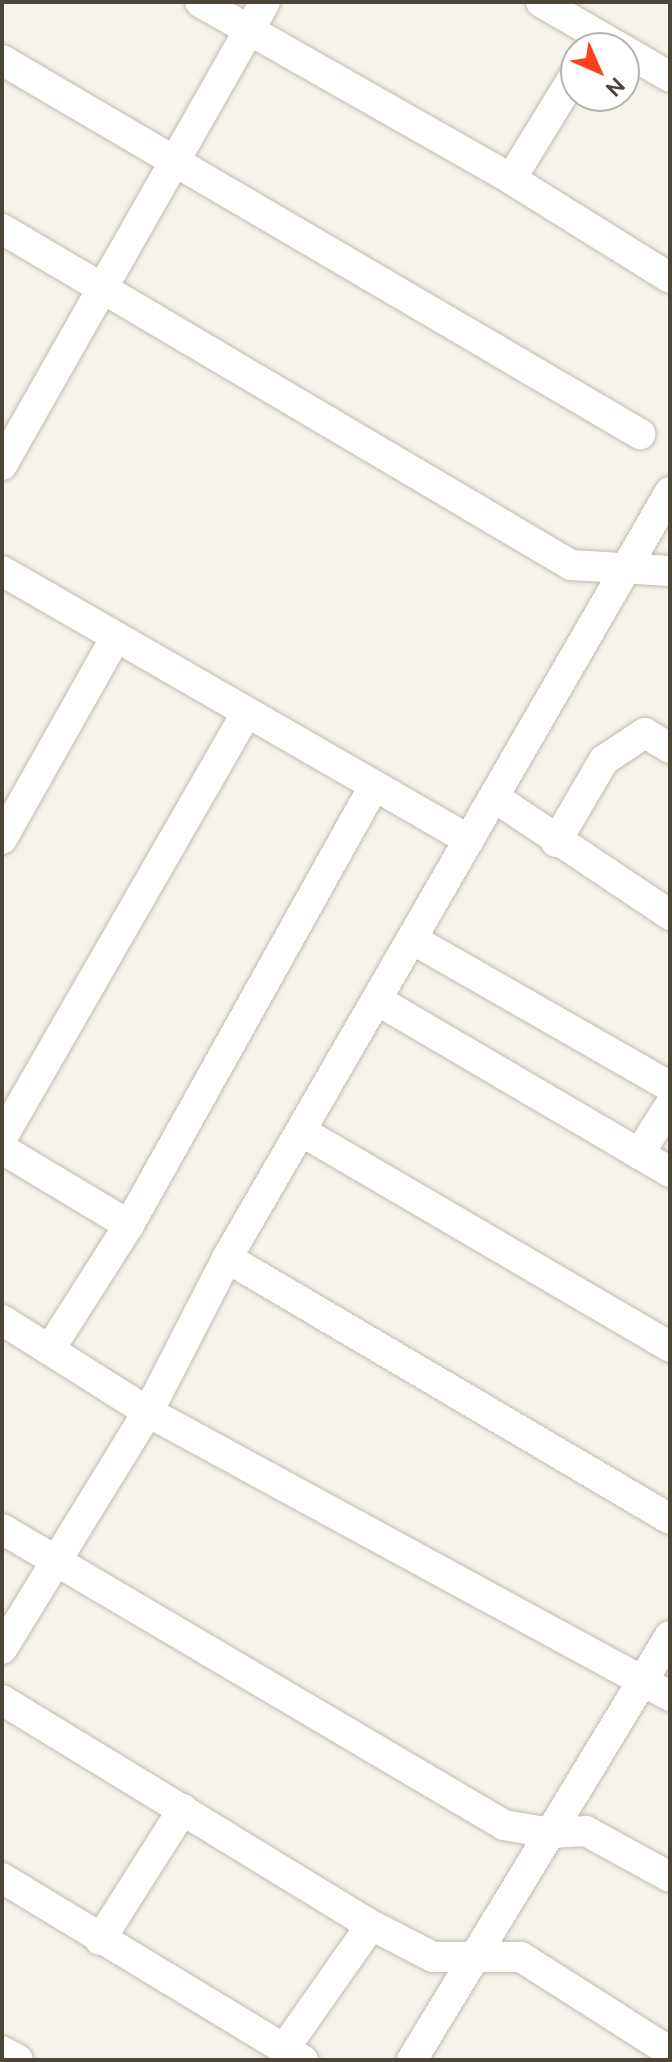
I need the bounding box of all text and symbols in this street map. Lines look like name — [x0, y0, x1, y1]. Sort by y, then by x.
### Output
north arrow — [560, 32, 640, 112]
text: N — [601, 73, 631, 103]

